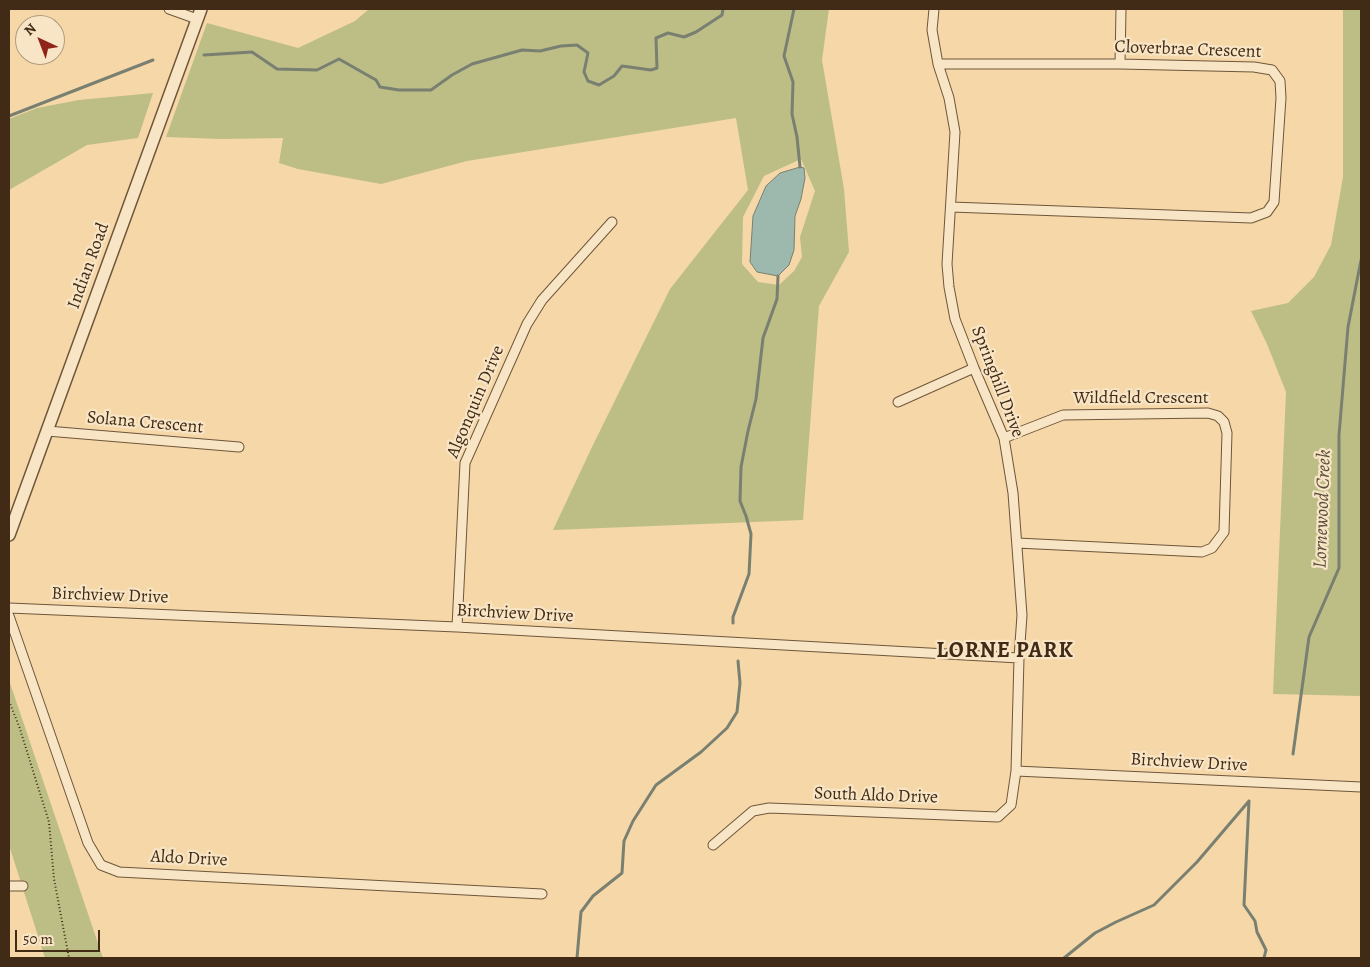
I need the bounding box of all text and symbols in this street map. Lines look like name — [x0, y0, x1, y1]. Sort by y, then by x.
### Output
north arrow — [15, 15, 65, 65]
text: N — [20, 19, 40, 40]
street label: Cloverbrae Crescent — [1114, 37, 1262, 63]
street label: Indian Road — [63, 220, 115, 312]
street label: Springhill Drive — [966, 323, 1028, 441]
street label: Algonquin Drive — [443, 342, 509, 462]
street label: Wildfield Crescent — [1073, 388, 1209, 410]
street label: Solana Crescent — [86, 407, 204, 439]
water label: Lornewood Creek — [1310, 449, 1336, 569]
street label: Birchview Drive — [51, 583, 169, 609]
street label: Birchview Drive — [456, 600, 574, 628]
district label: LORNE PARK — [935, 639, 1075, 665]
street label: Birchview Drive — [1130, 749, 1248, 777]
street label: South Aldo Drive — [814, 783, 938, 809]
street label: Aldo Drive — [150, 846, 228, 872]
scale bar — [18, 920, 102, 952]
text: 50 m — [23, 929, 53, 949]

